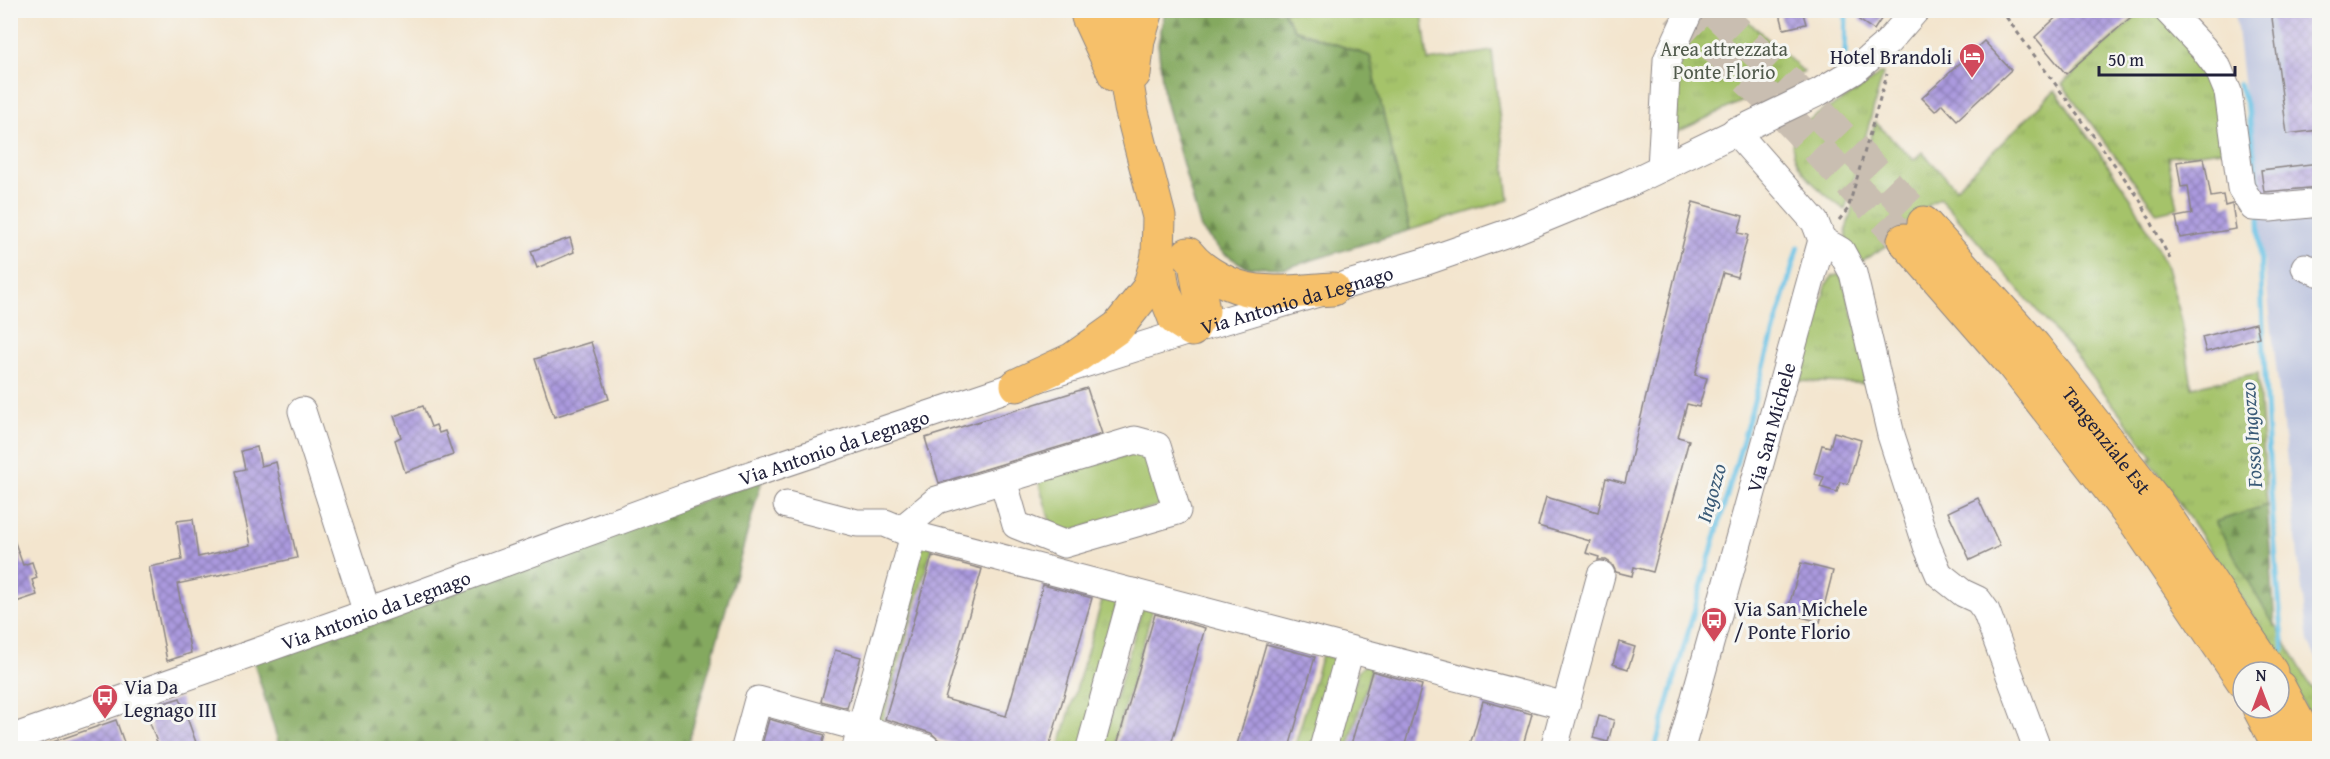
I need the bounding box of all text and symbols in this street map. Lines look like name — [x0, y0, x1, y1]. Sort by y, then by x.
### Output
park label: Area attrezzata Ponte Florio — [1660, 34, 1788, 86]
scale bar — [2099, 39, 2236, 77]
hotel icon: Hotel Brandoli — [1957, 41, 1987, 79]
place label: Hotel Brandoli — [1830, 42, 1952, 71]
text: 50 m — [2108, 46, 2144, 73]
street label: Via Antonio da Legnago — [1197, 257, 1396, 341]
street label: Via San Michele — [1738, 359, 1802, 495]
street label: Tangenziale Est — [2056, 380, 2159, 500]
water label: Fosso Ingozzo — [2232, 381, 2270, 490]
street label: Via Antonio da Legnago — [735, 401, 933, 492]
water label: Ingozzo — [1688, 460, 1734, 526]
street label: Via Antonio da Legnago — [277, 562, 474, 657]
place label: Via San Michele / Ponte Florio — [1734, 594, 1868, 646]
bus stop icon: Via San Michele / Ponte Florio — [1699, 605, 1729, 643]
north arrow — [2231, 660, 2291, 720]
text: N — [2256, 663, 2267, 687]
place label: Via Da Legnago III — [124, 672, 217, 724]
bus stop icon: Via Da Legnago III — [90, 682, 120, 720]

